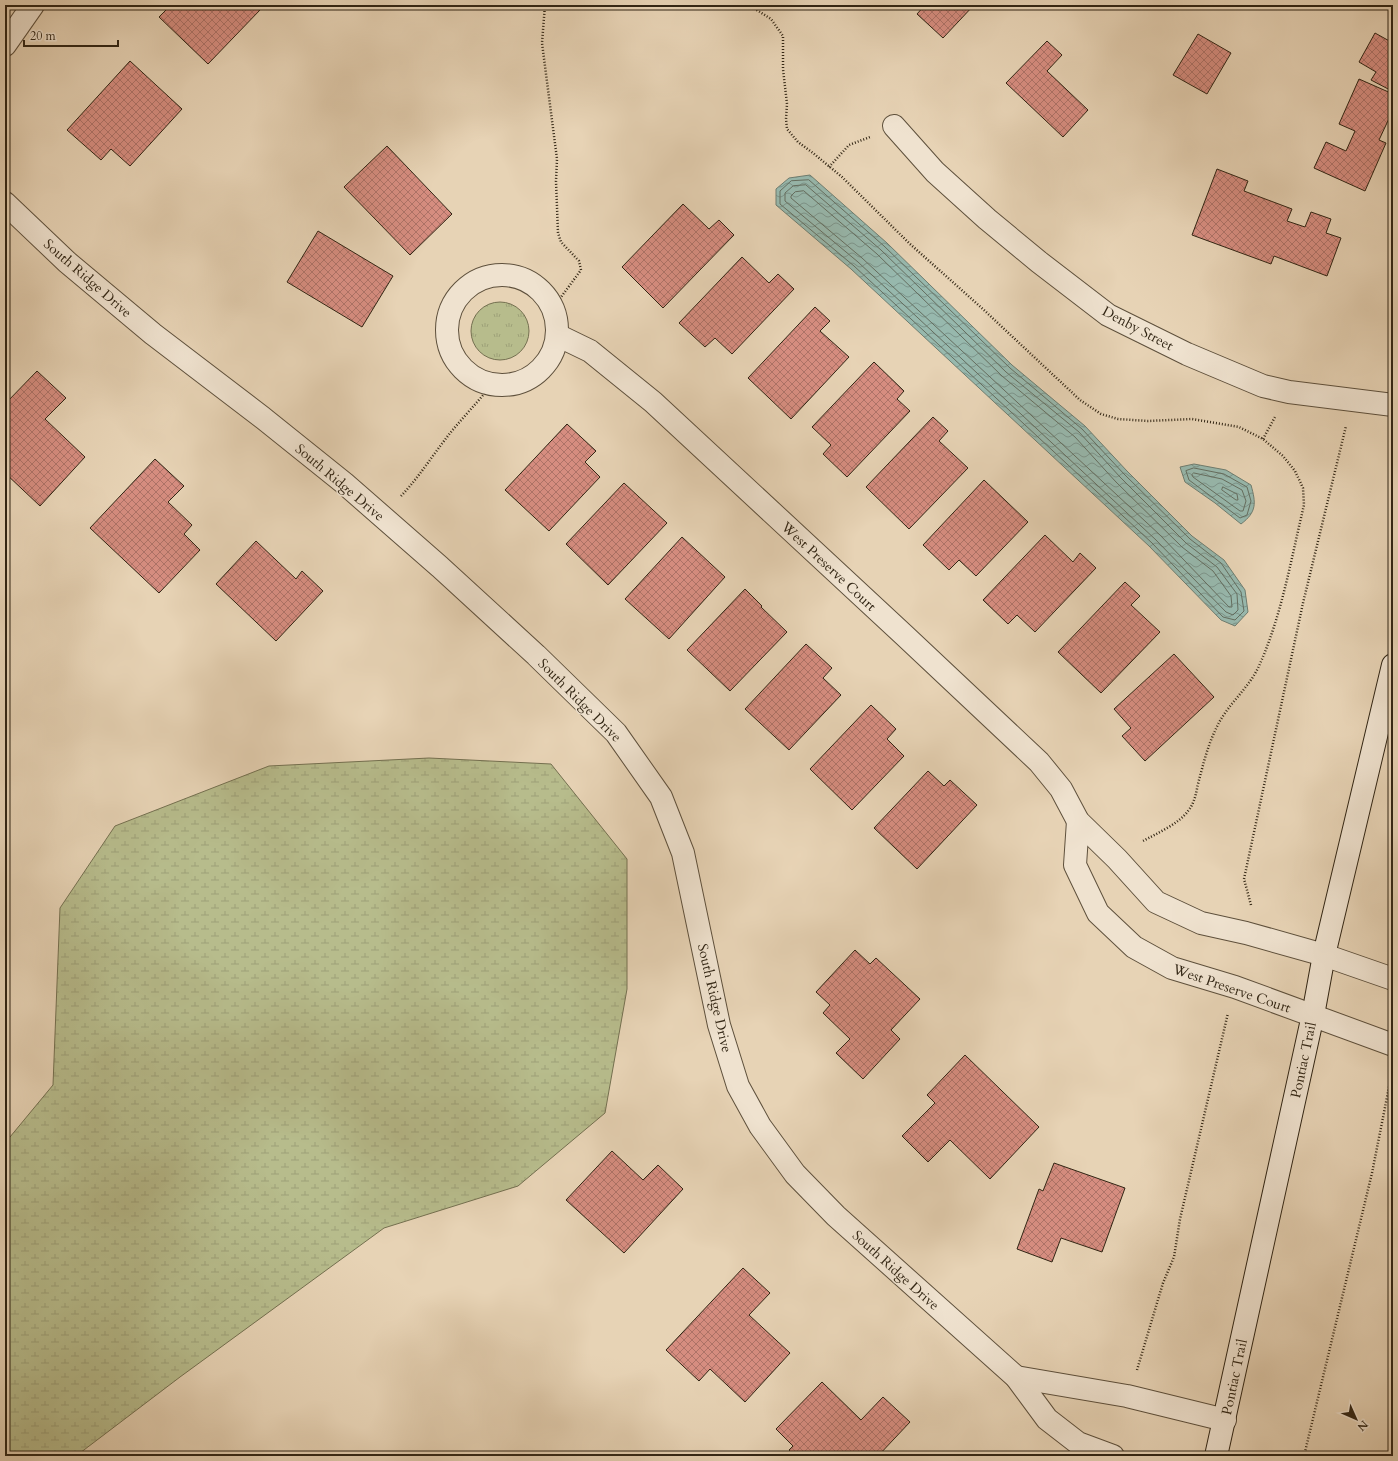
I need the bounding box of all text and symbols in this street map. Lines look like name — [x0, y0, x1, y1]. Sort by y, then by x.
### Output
scale bar — [24, 22, 118, 48]
text: 20 m — [30, 28, 57, 44]
street label: South Ridge Drive — [40, 235, 136, 322]
street label: Denby Street — [1099, 302, 1177, 355]
street label: South Ridge Drive — [291, 439, 388, 525]
street label: West Preserve Court — [776, 517, 881, 616]
street label: South Ridge Drive — [534, 654, 626, 746]
street label: South Ridge Drive — [693, 942, 736, 1054]
street label: West Preserve Court — [1170, 959, 1294, 1018]
street label: Pontiac Trail — [1286, 1020, 1321, 1100]
street label: South Ridge Drive — [848, 1226, 943, 1315]
street label: Pontiac Trail — [1217, 1337, 1252, 1417]
north arrow — [1336, 1399, 1376, 1439]
text: N — [1354, 1417, 1371, 1435]

